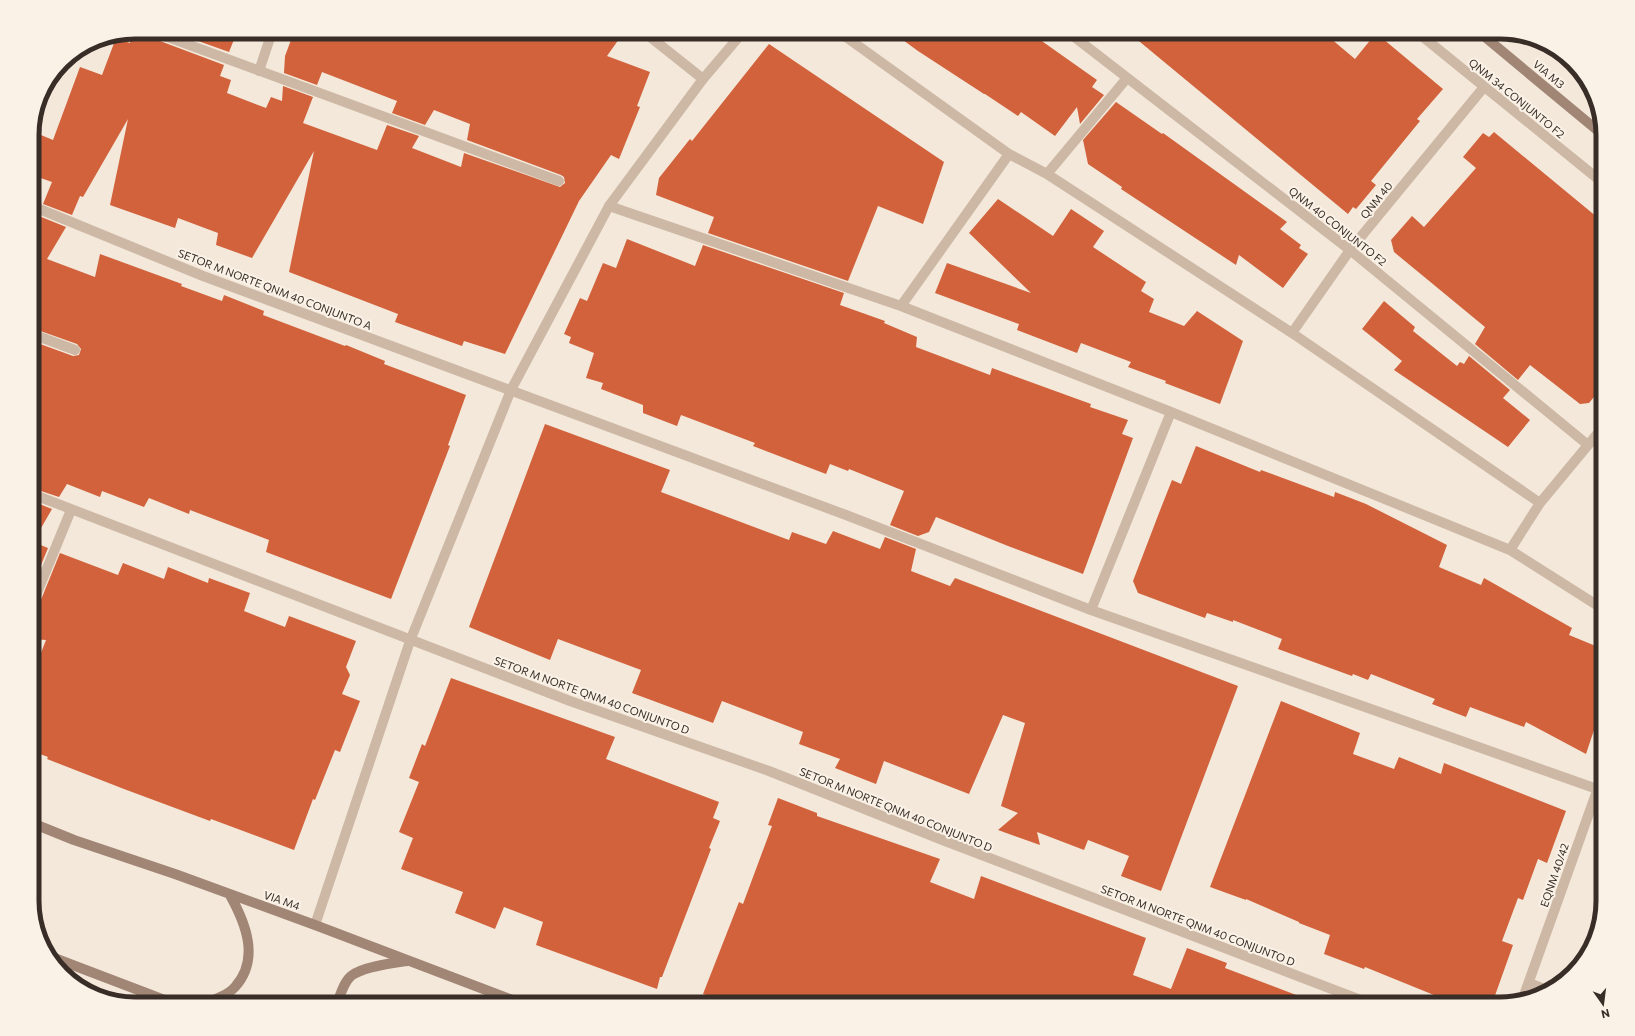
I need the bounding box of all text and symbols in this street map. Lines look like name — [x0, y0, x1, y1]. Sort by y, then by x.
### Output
street label: QNM 34 CONJUNTO F2 — [1466, 55, 1568, 141]
street label: VIA M3 — [1531, 57, 1567, 91]
street label: QNM 40 — [1357, 179, 1395, 221]
street label: QNM 40 CONJUNTO F2 — [1286, 184, 1389, 269]
street label: SETOR M NORTE QNM 40 CONJUNTO A — [176, 246, 374, 333]
street label: SETOR M NORTE QNM 40 CONJUNTO D — [492, 654, 691, 737]
street label: SETOR M NORTE QNM 40 CONJUNTO D — [797, 764, 994, 855]
street label: EQNM 40/42 — [1537, 841, 1571, 909]
street label: SETOR M NORTE QNM 40 CONJUNTO D — [1099, 882, 1297, 969]
street label: VIA M4 — [262, 888, 302, 912]
north arrow — [1583, 984, 1623, 1024]
text: N — [1600, 1007, 1611, 1021]

